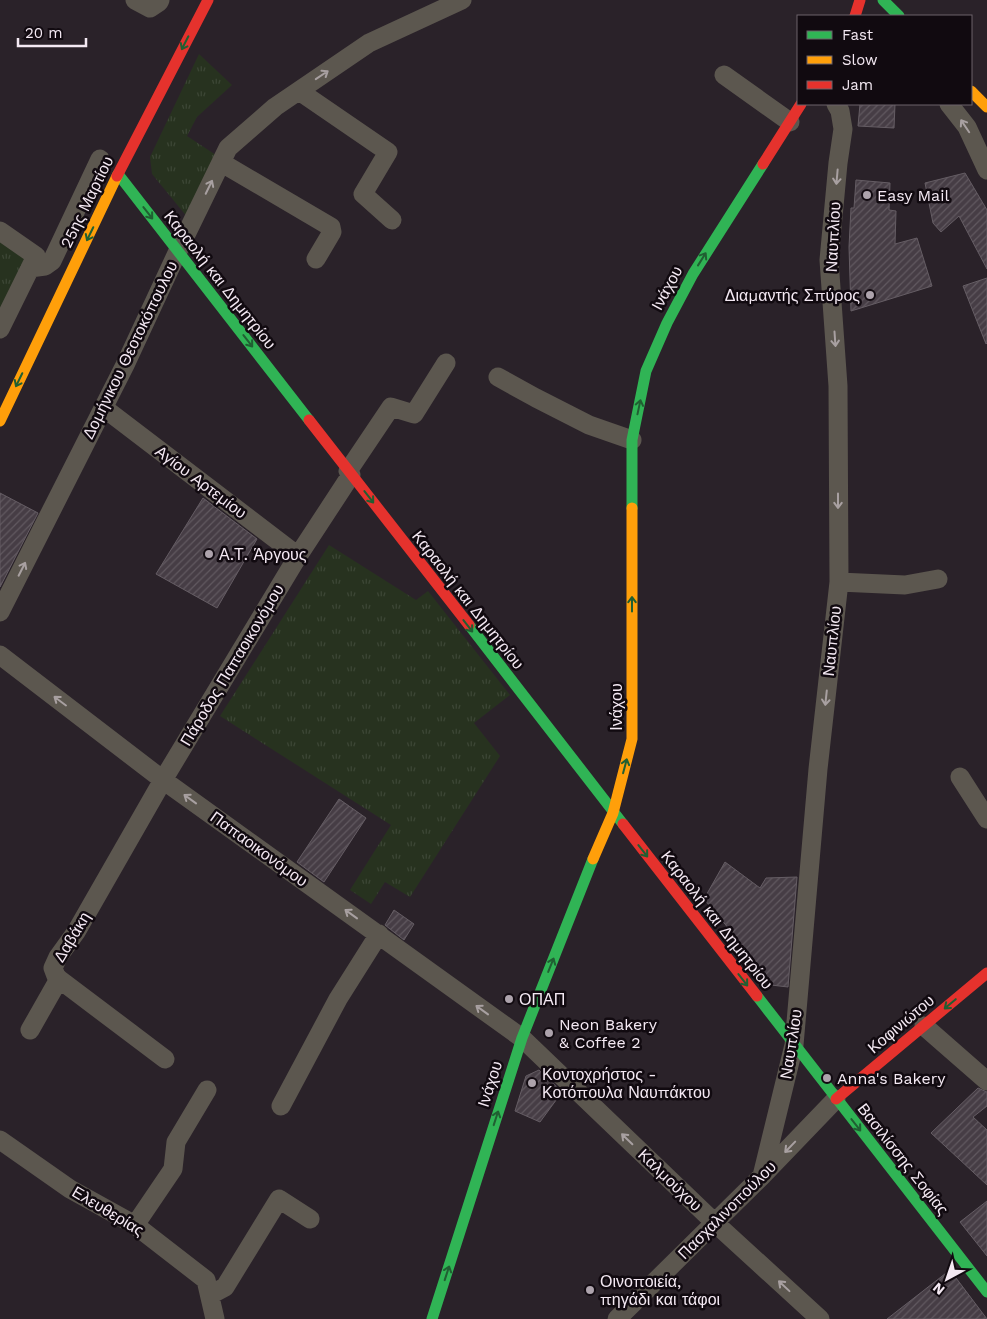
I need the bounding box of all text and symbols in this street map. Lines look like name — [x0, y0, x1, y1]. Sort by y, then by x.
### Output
scale bar — [18, 15, 85, 47]
legend — [797, 15, 972, 105]
text: 20 m — [25, 24, 63, 42]
text: Fast — [842, 26, 874, 44]
one-way arrow — [180, 36, 190, 51]
text: Slow — [842, 51, 878, 69]
one-way arrow — [315, 70, 329, 80]
text: Jam — [842, 76, 873, 94]
one-way arrow — [960, 119, 970, 133]
street label: 25ης Μαρτίου — [57, 153, 117, 251]
one-way arrow — [832, 169, 841, 185]
one-way arrow — [205, 180, 214, 195]
place label: Easy Mail — [877, 186, 949, 205]
marker: Easy Mail — [861, 189, 873, 201]
street label: Ναυπλίου — [822, 201, 844, 273]
one-way arrow — [143, 206, 153, 220]
street label: Καραολή και Δημητρίου — [160, 207, 280, 353]
one-way arrow — [85, 226, 94, 241]
one-way arrow — [697, 253, 707, 267]
street label: Δομήνικου Θεοτοκόπουλου — [79, 258, 181, 442]
street label: Ινάχου — [648, 263, 686, 313]
place label: Διαμαντής Σπύρος — [725, 286, 860, 305]
marker: Διαμαντής Σπύρος — [864, 289, 876, 301]
one-way arrow — [830, 331, 839, 347]
one-way arrow — [242, 334, 253, 347]
one-way arrow — [14, 372, 24, 387]
one-way arrow — [634, 400, 644, 416]
street label: Αγίου Αρτεμίου — [152, 442, 250, 522]
one-way arrow — [363, 490, 374, 503]
one-way arrow — [833, 493, 843, 509]
street label: Καραολή και Δημητρίου — [408, 527, 528, 673]
place label: Α.Τ. Άργους — [219, 545, 307, 564]
marker: Α.Τ. Άργους — [203, 548, 215, 560]
one-way arrow — [17, 561, 27, 576]
street label: Πάροδος Παπαοικονόμου — [176, 581, 288, 749]
one-way arrow — [627, 597, 637, 613]
street label: Ναυπλίου — [819, 605, 845, 677]
one-way arrow — [463, 619, 473, 633]
street label: Ινάχου — [607, 683, 626, 731]
one-way arrow — [821, 690, 831, 706]
one-way arrow — [54, 696, 67, 707]
one-way arrow — [621, 758, 631, 774]
one-way arrow — [183, 794, 197, 804]
street label: Παπαοικονόμου — [207, 807, 311, 891]
one-way arrow — [637, 845, 648, 858]
street label: Καραολή και Δημητρίου — [657, 847, 777, 993]
street label: Δαβάκη — [50, 908, 94, 966]
one-way arrow — [345, 909, 358, 920]
one-way arrow — [547, 958, 556, 973]
one-way arrow — [737, 973, 748, 986]
place label: ΟΠΑΠ — [519, 990, 565, 1009]
street label: Κοφινιώτου — [864, 991, 938, 1057]
marker: ΟΠΑΠ — [503, 993, 515, 1005]
one-way arrow — [943, 999, 956, 1010]
one-way arrow — [476, 1004, 489, 1015]
street label: Ναυπλίου — [776, 1008, 806, 1080]
place label: Neon Bakery & Coffee 2 — [559, 1015, 658, 1052]
marker: Neon Bakery & Coffee 2 — [543, 1027, 555, 1039]
street label: Ινάχου — [474, 1059, 506, 1109]
place label: Κοντοχρήστος - Κοτόπουλα Ναυπάκτου — [542, 1065, 711, 1102]
place label: Anna's Bakery — [837, 1069, 946, 1088]
marker: Anna's Bakery — [821, 1072, 833, 1084]
marker: Κοντοχρήστος - Κοτόπουλα Ναυπάκτου — [526, 1077, 538, 1089]
street label: Βασιλίσσης Σοφίας — [854, 1099, 953, 1219]
one-way arrow — [492, 1110, 502, 1126]
one-way arrow — [850, 1118, 861, 1131]
one-way arrow — [621, 1133, 633, 1145]
one-way arrow — [784, 1140, 796, 1153]
street label: Καλμούχου — [634, 1145, 706, 1215]
street label: Πασχαλινοπούλου — [674, 1157, 780, 1263]
street label: Ελευθερίας — [69, 1182, 148, 1240]
north arrow — [922, 1254, 972, 1304]
one-way arrow — [442, 1265, 452, 1281]
place label: Οινοποιεία, πηγάδι και τάφοι — [600, 1272, 721, 1309]
text: N — [930, 1279, 948, 1298]
one-way arrow — [777, 1280, 790, 1292]
marker: Οινοποιεία, πηγάδι και τάφοι — [584, 1284, 596, 1296]

